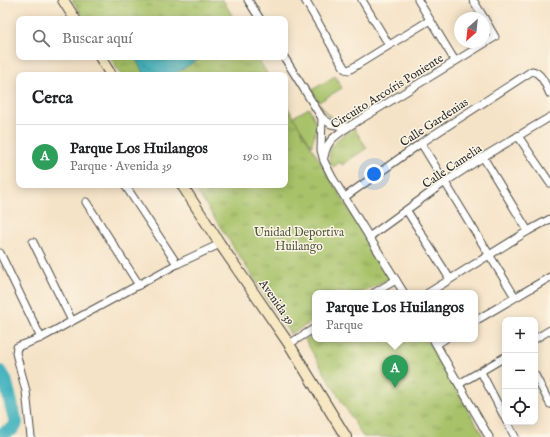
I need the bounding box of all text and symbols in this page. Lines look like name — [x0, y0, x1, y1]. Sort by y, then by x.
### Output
north arrow — [454, 12, 490, 48]
search box — [16, 16, 288, 60]
icon: search — [30, 27, 52, 49]
text: Buscar aquí — [62, 29, 132, 48]
street label: Circuito Arcoíris Poniente — [328, 50, 447, 132]
text: Cerca — [32, 88, 73, 109]
street label: Calle Gardenias — [397, 95, 471, 150]
text: Parque Los Huilangos — [70, 139, 208, 158]
street label: Calle Camelia — [420, 141, 486, 192]
text: A — [41, 148, 49, 165]
text: 190 m — [242, 148, 272, 165]
text: Parque · Avenida 39 — [70, 158, 172, 175]
your location — [364, 164, 384, 184]
park label: Unidad Deportiva Huilango — [254, 225, 345, 254]
street label: Avenida 39 — [255, 276, 298, 328]
popup — [312, 290, 478, 342]
text: Parque Los Huilangos — [326, 298, 464, 317]
text: Parque — [326, 317, 363, 334]
map controls — [502, 317, 538, 425]
button: + — [502, 317, 538, 353]
button: − — [502, 353, 538, 389]
pin: A — [382, 355, 408, 388]
button: locate — [502, 389, 538, 425]

